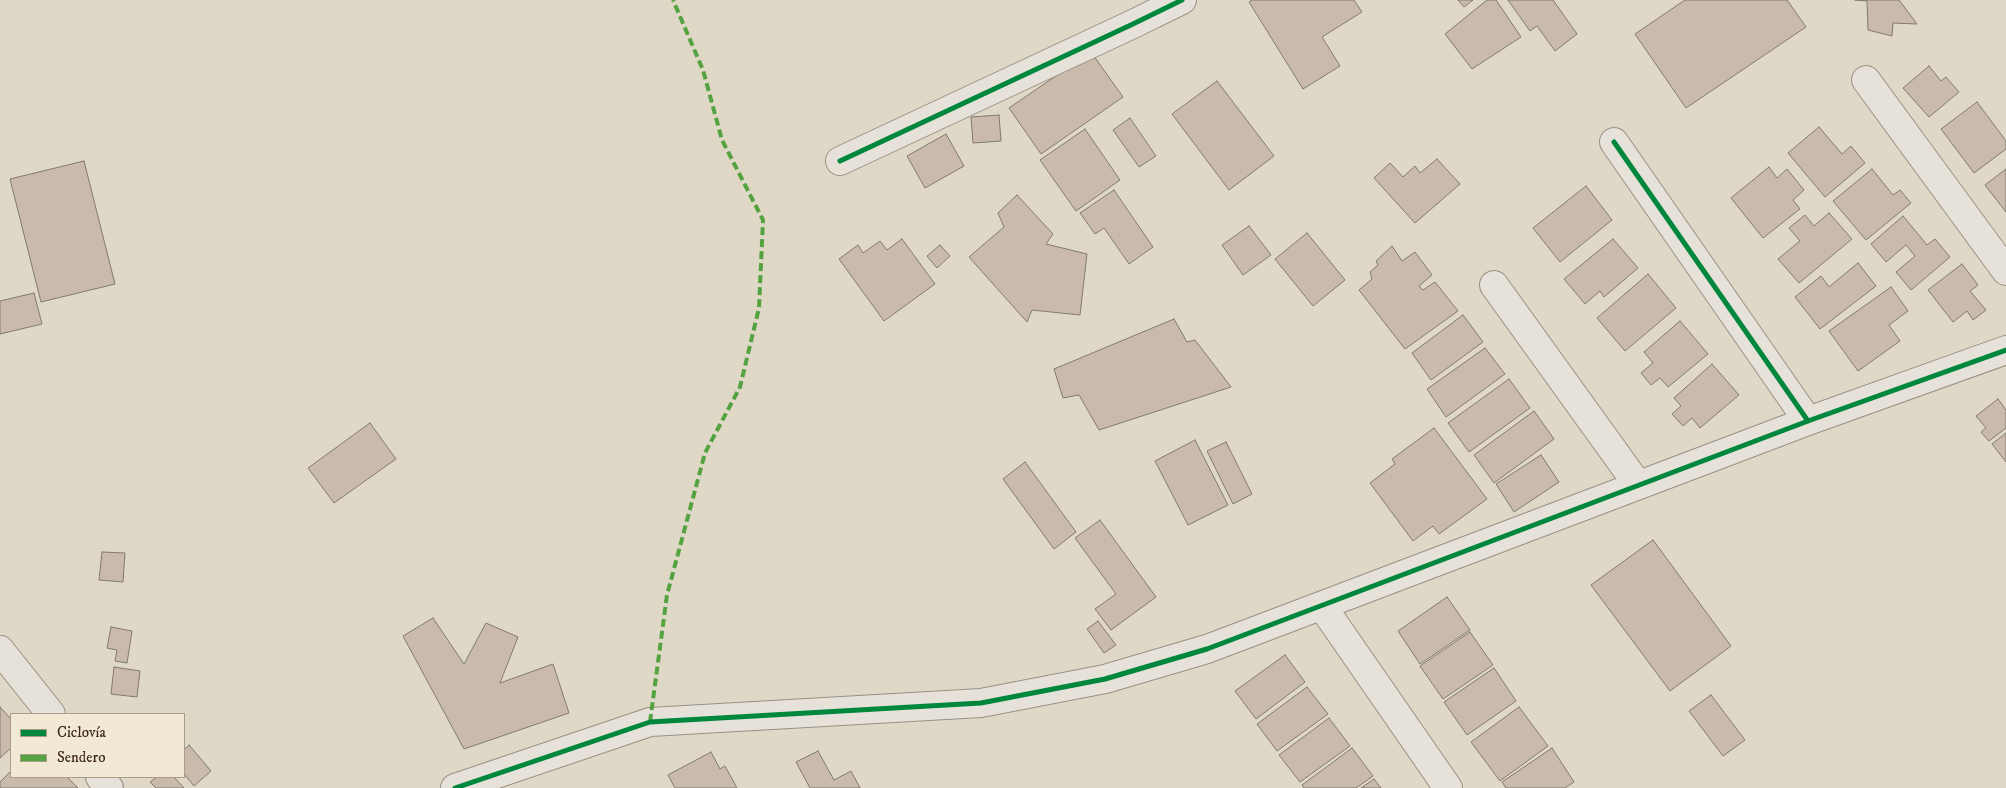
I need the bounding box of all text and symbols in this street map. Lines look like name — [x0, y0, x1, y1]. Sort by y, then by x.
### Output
legend — [10, 713, 185, 778]
text: Ciclovía — [57, 723, 106, 742]
text: Sendero — [57, 748, 105, 767]

